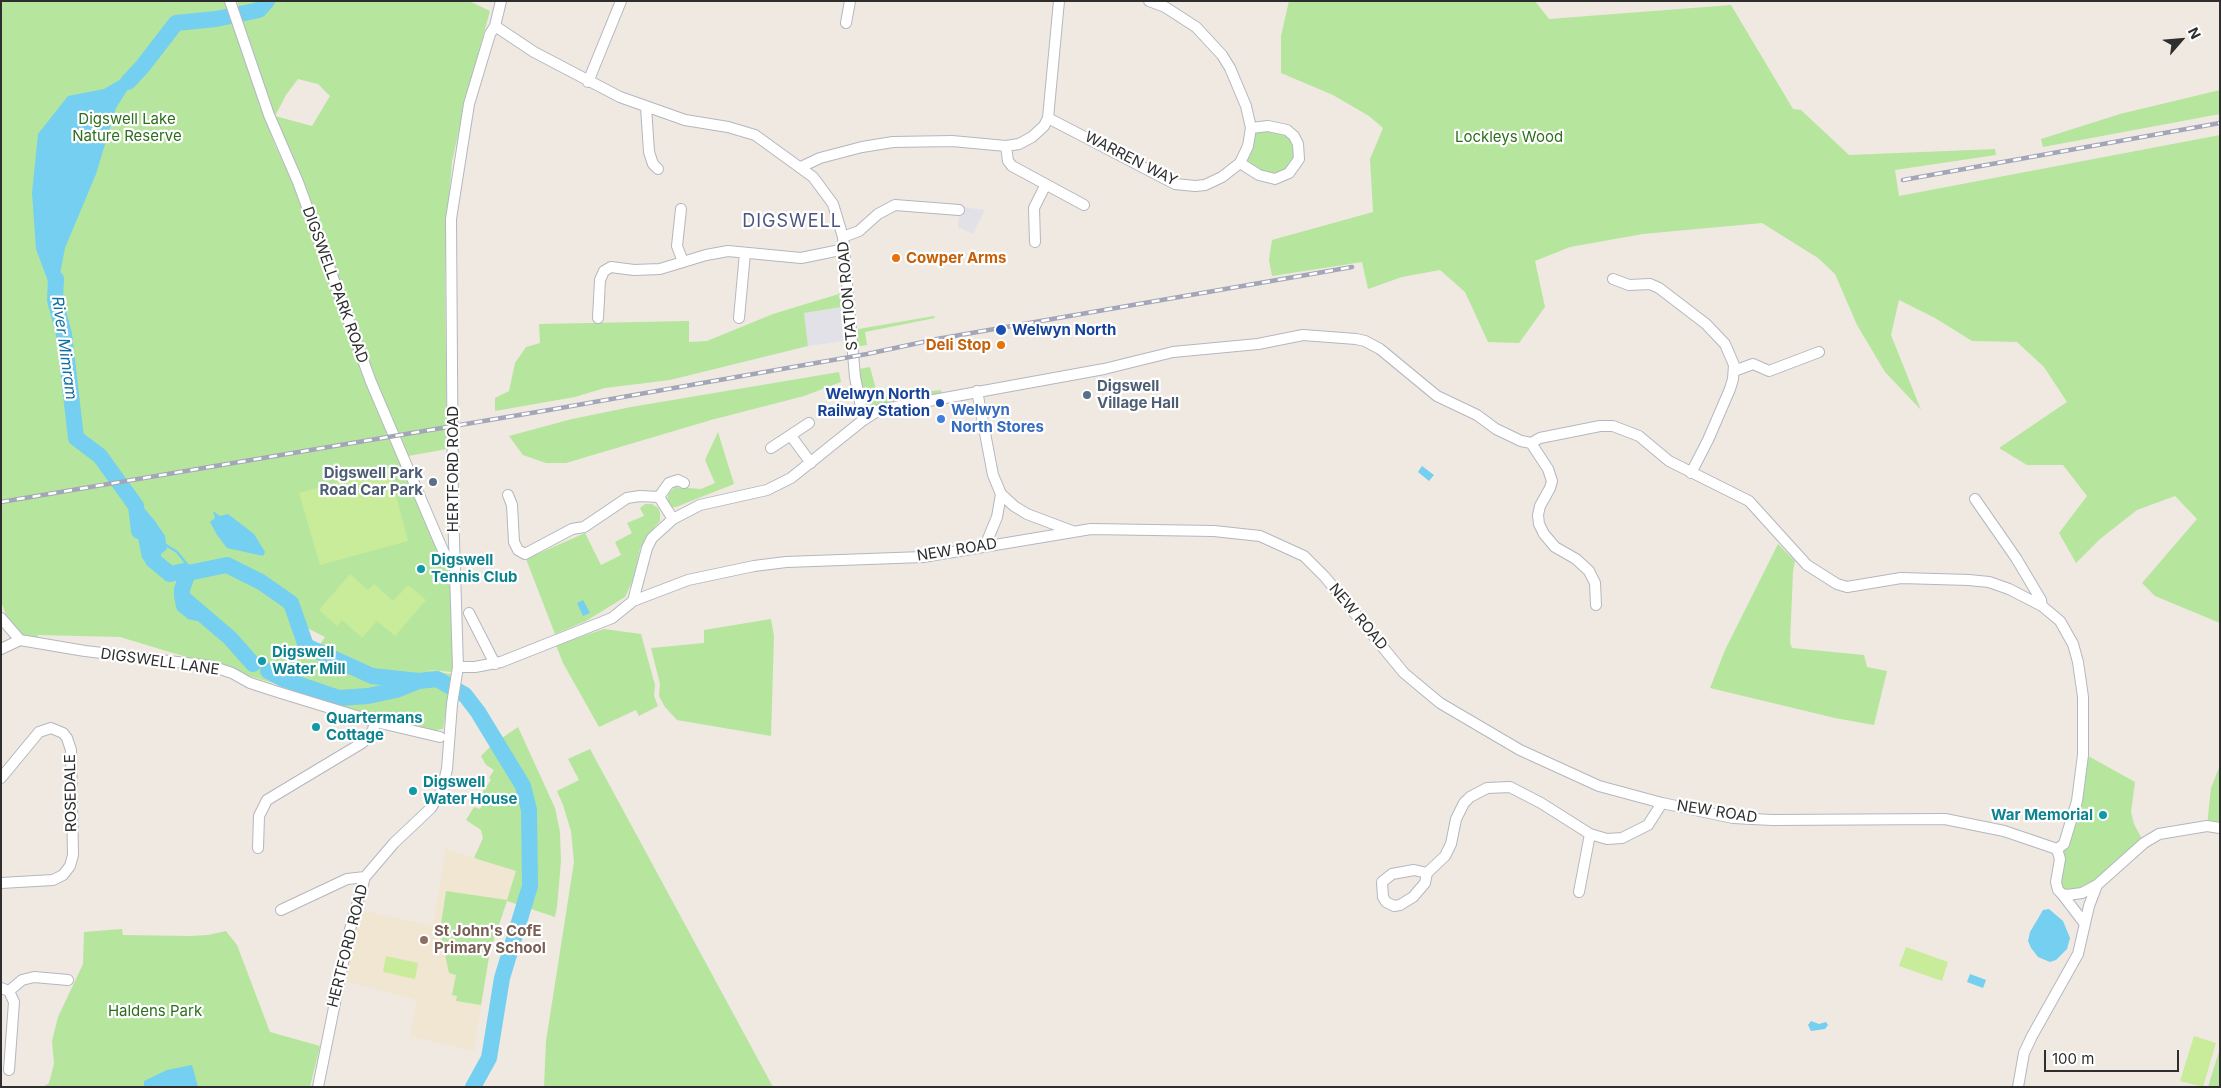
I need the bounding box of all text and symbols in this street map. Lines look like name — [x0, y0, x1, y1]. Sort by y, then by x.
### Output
north arrow — [2156, 15, 2206, 65]
text: N — [2185, 24, 2205, 42]
park label: Digswell Lake Nature Reserve — [72, 110, 182, 145]
street label: WARREN WAY — [1082, 128, 1180, 190]
park label: Lockleys Wood — [1455, 128, 1563, 146]
street label: DIGSWELL PARK ROAD — [298, 204, 372, 366]
district label: DIGSWELL — [741, 211, 843, 233]
street label: STATION ROAD — [834, 241, 862, 351]
place label: Cowper Arms — [906, 249, 1006, 267]
marker: Cowper Arms — [890, 252, 902, 264]
water label: River Mimram — [47, 295, 81, 401]
place label: Welwyn North — [1012, 321, 1116, 339]
marker: Welwyn North — [994, 323, 1008, 337]
place label: Deli Stop — [926, 336, 991, 354]
marker: Deli Stop — [995, 339, 1007, 351]
place label: Digswell Village Hall — [1097, 377, 1179, 412]
place label: Welwyn North Railway Station — [817, 385, 930, 420]
marker: Digswell Village Hall — [1081, 389, 1093, 401]
marker: Welwyn North Railway Station — [934, 397, 946, 409]
place label: Welwyn North Stores — [951, 401, 1044, 436]
street label: HERTFORD ROAD — [444, 406, 462, 532]
marker: Welwyn North Stores — [935, 413, 947, 425]
place label: Digswell Park Road Car Park — [320, 464, 423, 499]
marker: Digswell Park Road Car Park — [427, 476, 439, 488]
street label: NEW ROAD — [916, 535, 998, 565]
place label: Digswell Tennis Club — [431, 551, 517, 586]
marker: Digswell Tennis Club — [415, 563, 427, 575]
street label: NEW ROAD — [1325, 580, 1391, 654]
place label: Digswell Water Mill — [272, 643, 346, 678]
street label: DIGSWELL LANE — [99, 645, 221, 679]
marker: Digswell Water Mill — [256, 655, 268, 667]
place label: Quartermans Cottage — [326, 709, 423, 744]
marker: Quartermans Cottage — [310, 721, 322, 733]
street label: ROSEDALE — [61, 754, 81, 832]
place label: Digswell Water House — [423, 773, 517, 808]
marker: Digswell Water House — [407, 785, 419, 797]
street label: NEW ROAD — [1676, 797, 1758, 827]
place label: War Memorial — [1991, 806, 2093, 824]
marker: War Memorial — [2097, 809, 2109, 821]
street label: HERTFORD ROAD — [324, 883, 372, 1009]
place label: St John's CofE Primary School — [434, 922, 546, 957]
marker: St John's CofE Primary School — [418, 934, 430, 946]
park label: Haldens Park — [108, 1002, 202, 1020]
scale bar — [2046, 1040, 2181, 1072]
text: 100 m — [2052, 1049, 2094, 1068]

